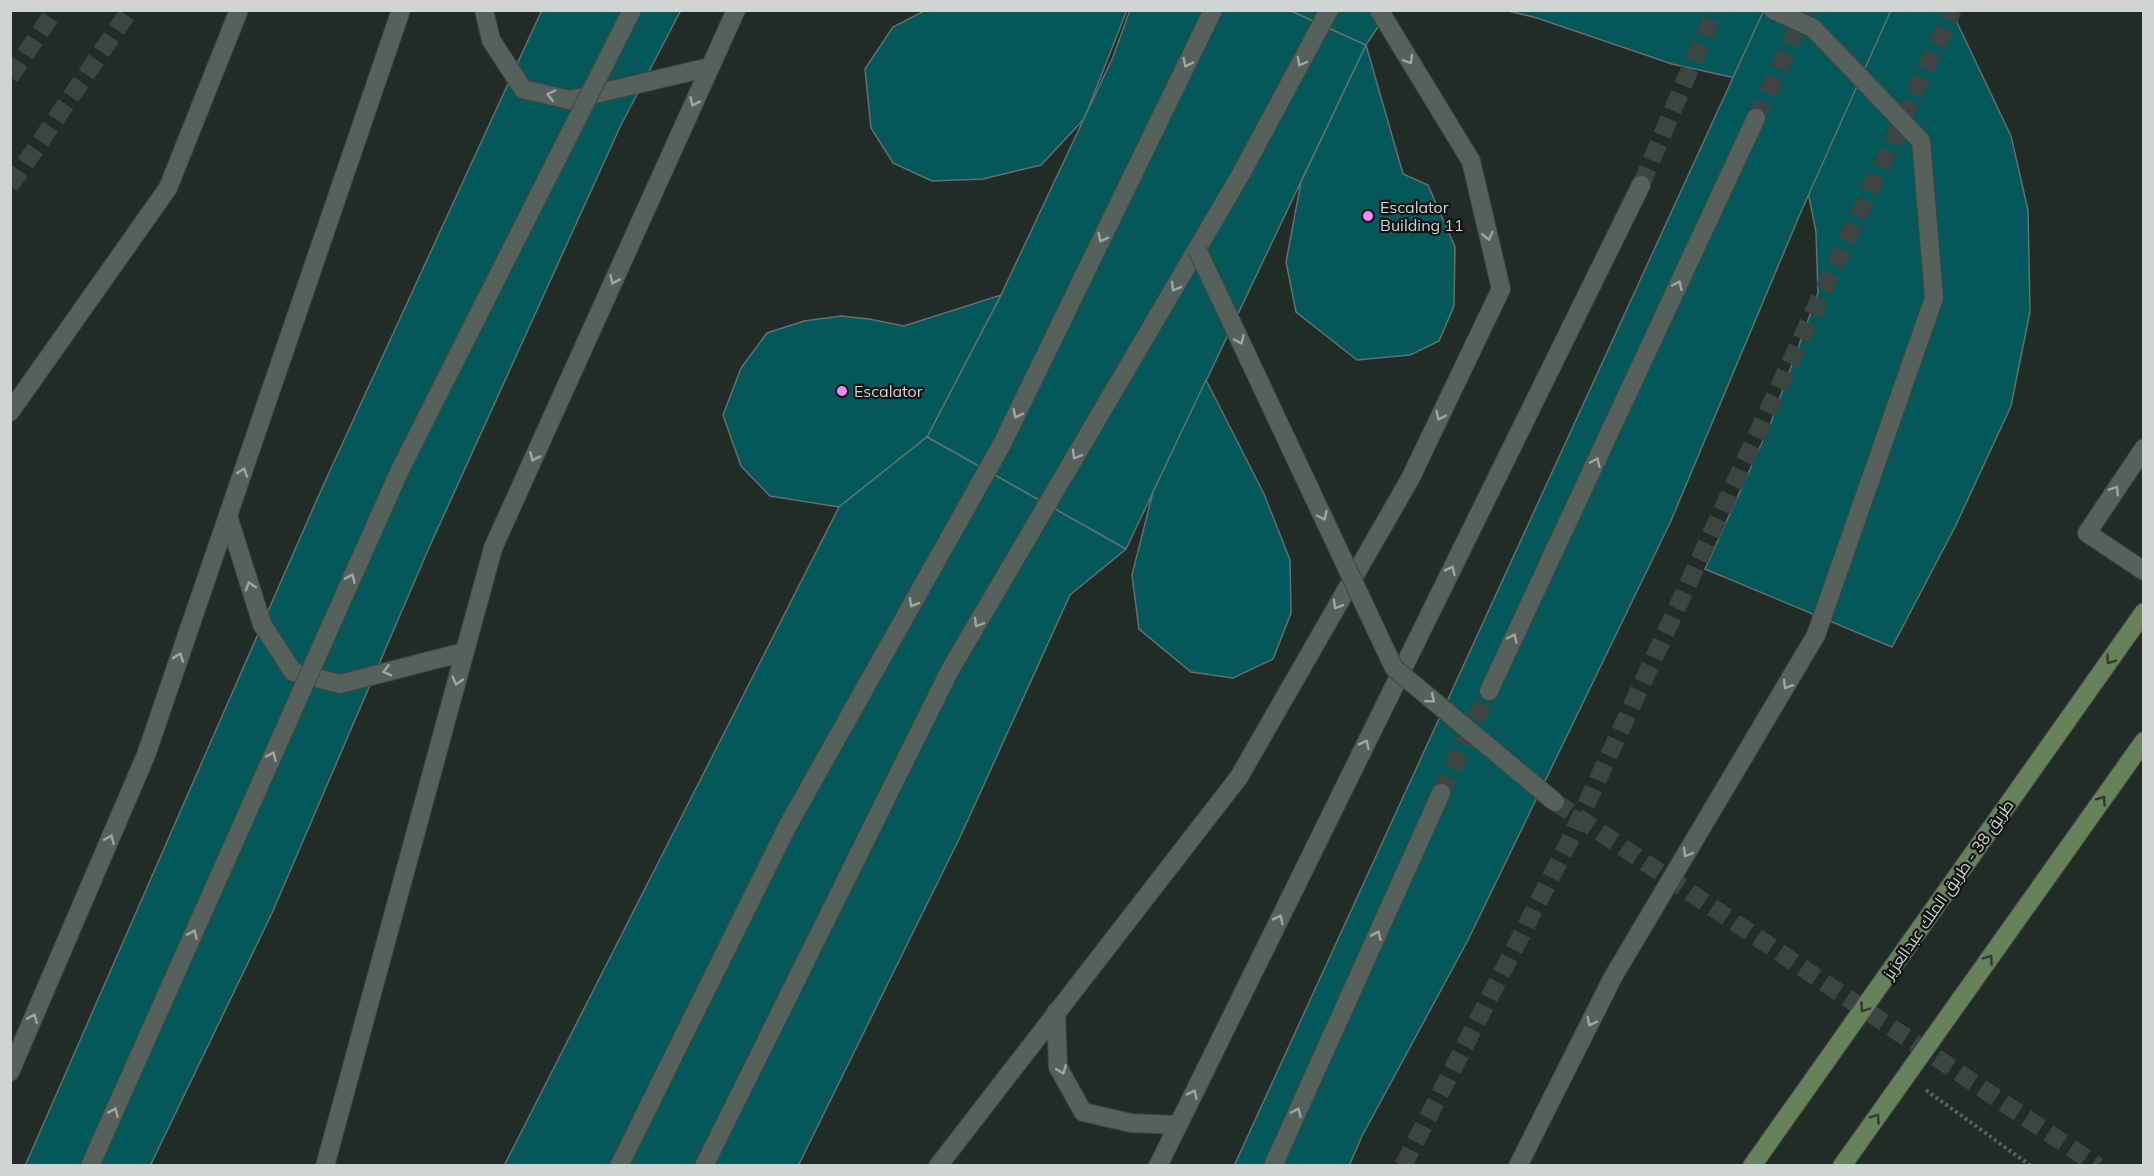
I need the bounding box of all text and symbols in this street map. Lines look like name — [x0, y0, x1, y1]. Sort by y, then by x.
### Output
one-way arrow — [1402, 54, 1414, 64]
one-way arrow — [1297, 56, 1308, 66]
one-way arrow — [1183, 57, 1195, 68]
one-way arrow — [546, 90, 556, 103]
one-way arrow — [690, 95, 702, 106]
place label: Escalator Building 11 — [1380, 197, 1464, 235]
marker: Escalator Building 11 — [1361, 209, 1375, 223]
one-way arrow — [1481, 231, 1494, 241]
one-way arrow — [1098, 232, 1109, 243]
one-way arrow — [609, 273, 621, 284]
one-way arrow — [1671, 280, 1683, 291]
one-way arrow — [1171, 281, 1182, 291]
one-way arrow — [1233, 333, 1245, 344]
place label: Escalator — [854, 381, 923, 401]
marker: Escalator — [835, 384, 849, 398]
one-way arrow — [1012, 407, 1024, 418]
one-way arrow — [1436, 409, 1448, 420]
one-way arrow — [1072, 449, 1084, 459]
one-way arrow — [529, 451, 541, 462]
one-way arrow — [1588, 457, 1600, 468]
one-way arrow — [236, 467, 248, 478]
one-way arrow — [2108, 486, 2119, 497]
one-way arrow — [1315, 510, 1327, 521]
one-way arrow — [1444, 565, 1456, 576]
one-way arrow — [344, 573, 356, 584]
one-way arrow — [245, 581, 257, 592]
one-way arrow — [909, 597, 920, 607]
one-way arrow — [1333, 599, 1345, 610]
one-way arrow — [973, 617, 985, 628]
one-way arrow — [1506, 634, 1518, 645]
one-way arrow — [172, 652, 185, 663]
one-way arrow — [2106, 653, 2117, 664]
one-way arrow — [383, 664, 393, 677]
one-way arrow — [451, 676, 464, 686]
one-way arrow — [1782, 679, 1794, 689]
one-way arrow — [1424, 692, 1435, 703]
one-way arrow — [1358, 740, 1370, 751]
one-way arrow — [265, 751, 277, 762]
street label: طريق 38 - طريق الملك عبدالعزيز — [1878, 795, 2018, 984]
one-way arrow — [2095, 795, 2106, 806]
one-way arrow — [103, 834, 115, 845]
one-way arrow — [1683, 847, 1695, 857]
one-way arrow — [1272, 915, 1283, 926]
one-way arrow — [186, 929, 198, 940]
one-way arrow — [1370, 930, 1382, 941]
one-way arrow — [1982, 954, 1993, 965]
one-way arrow — [1860, 1001, 1871, 1012]
one-way arrow — [26, 1013, 38, 1024]
one-way arrow — [1586, 1016, 1598, 1027]
one-way arrow — [1054, 1064, 1067, 1074]
one-way arrow — [1185, 1090, 1197, 1101]
one-way arrow — [106, 1107, 118, 1118]
one-way arrow — [1290, 1108, 1302, 1119]
one-way arrow — [1869, 1113, 1880, 1124]

